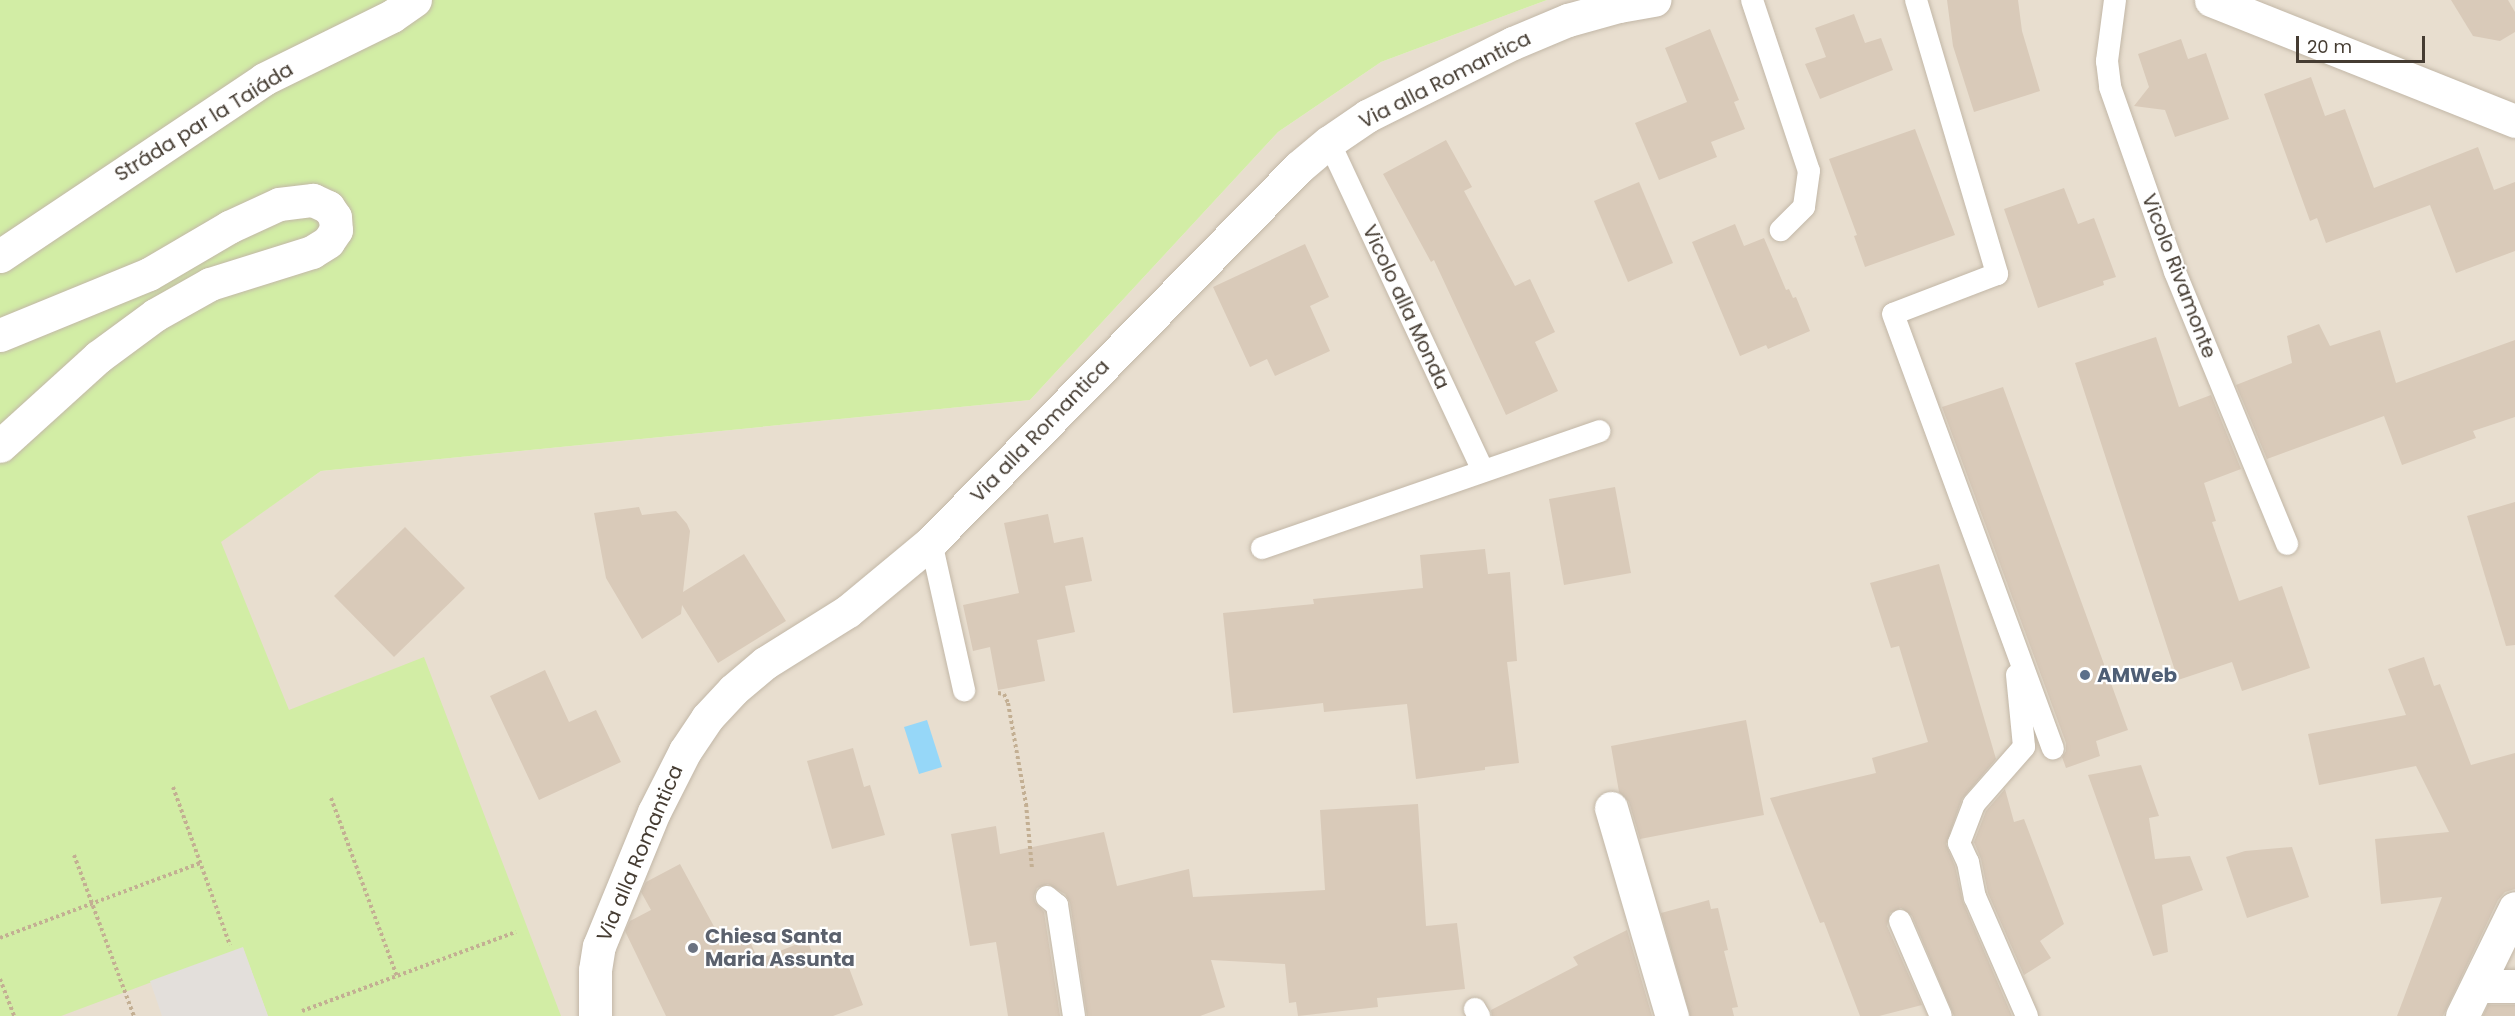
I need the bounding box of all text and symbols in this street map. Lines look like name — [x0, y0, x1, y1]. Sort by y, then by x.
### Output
scale bar — [2299, 24, 2428, 62]
street label: Via alla Romantica — [1355, 26, 1535, 134]
text: 20 m — [2307, 34, 2352, 59]
street label: Stráda par la Taiáda — [110, 57, 298, 187]
street label: Vicolo Rivamonte — [2137, 190, 2221, 362]
street label: Vicolo alla Monda — [1357, 221, 1455, 393]
street label: Via alla Romantica — [966, 355, 1114, 507]
place label: AMWeb — [2097, 663, 2177, 687]
marker: AMWeb — [2078, 668, 2092, 682]
street label: Via alla Romantica — [592, 761, 688, 945]
place label: Chiesa Santa Maria Assunta — [705, 924, 855, 971]
marker: Chiesa Santa Maria Assunta — [686, 941, 700, 955]

